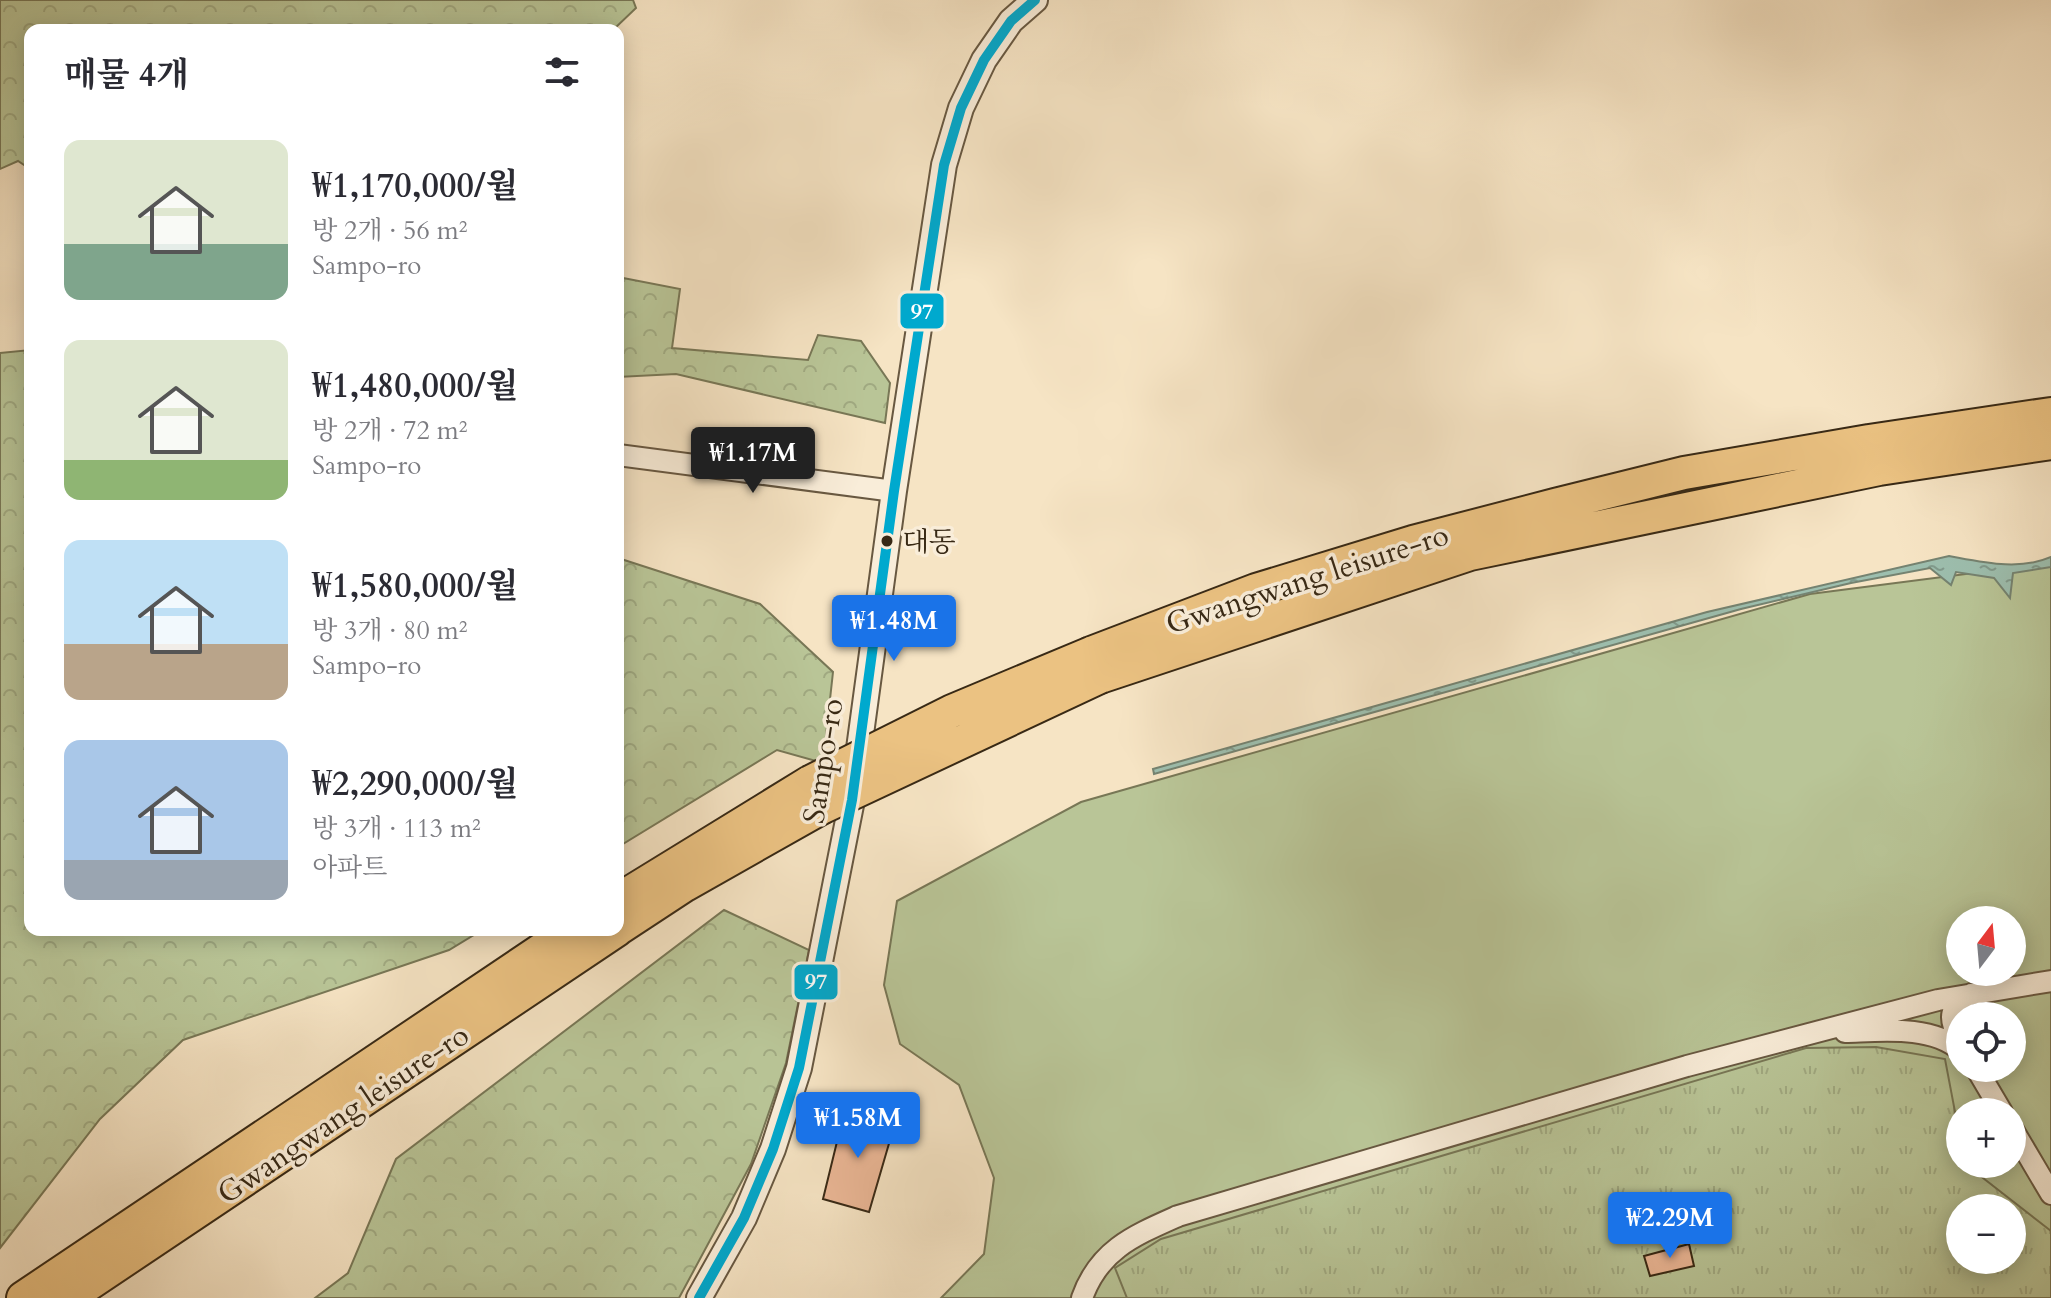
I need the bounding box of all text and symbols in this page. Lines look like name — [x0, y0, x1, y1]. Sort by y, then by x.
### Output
icon: filters — [540, 50, 584, 94]
text: 매물 4개 — [64, 52, 189, 98]
text: ₩1,170,000/월 — [312, 163, 519, 209]
icon: home — [128, 172, 224, 268]
text: 방 2개 · 56 m² — [312, 213, 467, 248]
text: Sampo-ro — [312, 248, 421, 283]
line badge: 97 — [899, 292, 945, 330]
text: 97 — [911, 297, 933, 327]
text: ₩1,480,000/월 — [312, 363, 519, 409]
icon: home — [128, 372, 224, 468]
text: 방 2개 · 72 m² — [312, 413, 467, 448]
pin: ₩1.17M — [688, 427, 818, 495]
text: ₩1.17M — [709, 435, 797, 470]
text: Sampo-ro — [312, 448, 421, 483]
street label: Gwangwang leisure-ro — [1161, 514, 1454, 645]
place label: 대동 — [902, 523, 956, 561]
marker: 대동 — [879, 533, 895, 549]
text: ₩1,580,000/월 — [312, 563, 519, 609]
icon: home — [128, 572, 224, 668]
pin: ₩1.48M — [829, 595, 959, 663]
text: ₩1.48M — [850, 603, 938, 638]
text: 방 3개 · 80 m² — [312, 613, 467, 648]
text: Sampo-ro — [312, 648, 421, 683]
street label: Sampo-ro — [793, 696, 854, 827]
text: ₩2,290,000/월 — [312, 761, 519, 807]
icon: home — [128, 772, 224, 868]
text: 방 3개 · 113 m² — [312, 811, 481, 846]
text: 아파트 — [312, 850, 387, 885]
north arrow — [1946, 906, 2026, 986]
map controls — [1946, 906, 2026, 1274]
line badge: 97 — [793, 963, 839, 1001]
text: 97 — [805, 967, 827, 997]
button: locate — [1946, 1002, 2026, 1082]
street label: Gwangwang leisure-ro — [210, 1015, 477, 1214]
pin: ₩1.58M — [793, 1092, 923, 1160]
button: + — [1946, 1098, 2026, 1178]
text: ₩1.58M — [814, 1100, 902, 1135]
pin: ₩2.29M — [1605, 1192, 1735, 1260]
button: − — [1946, 1194, 2026, 1274]
text: ₩2.29M — [1626, 1200, 1714, 1235]

